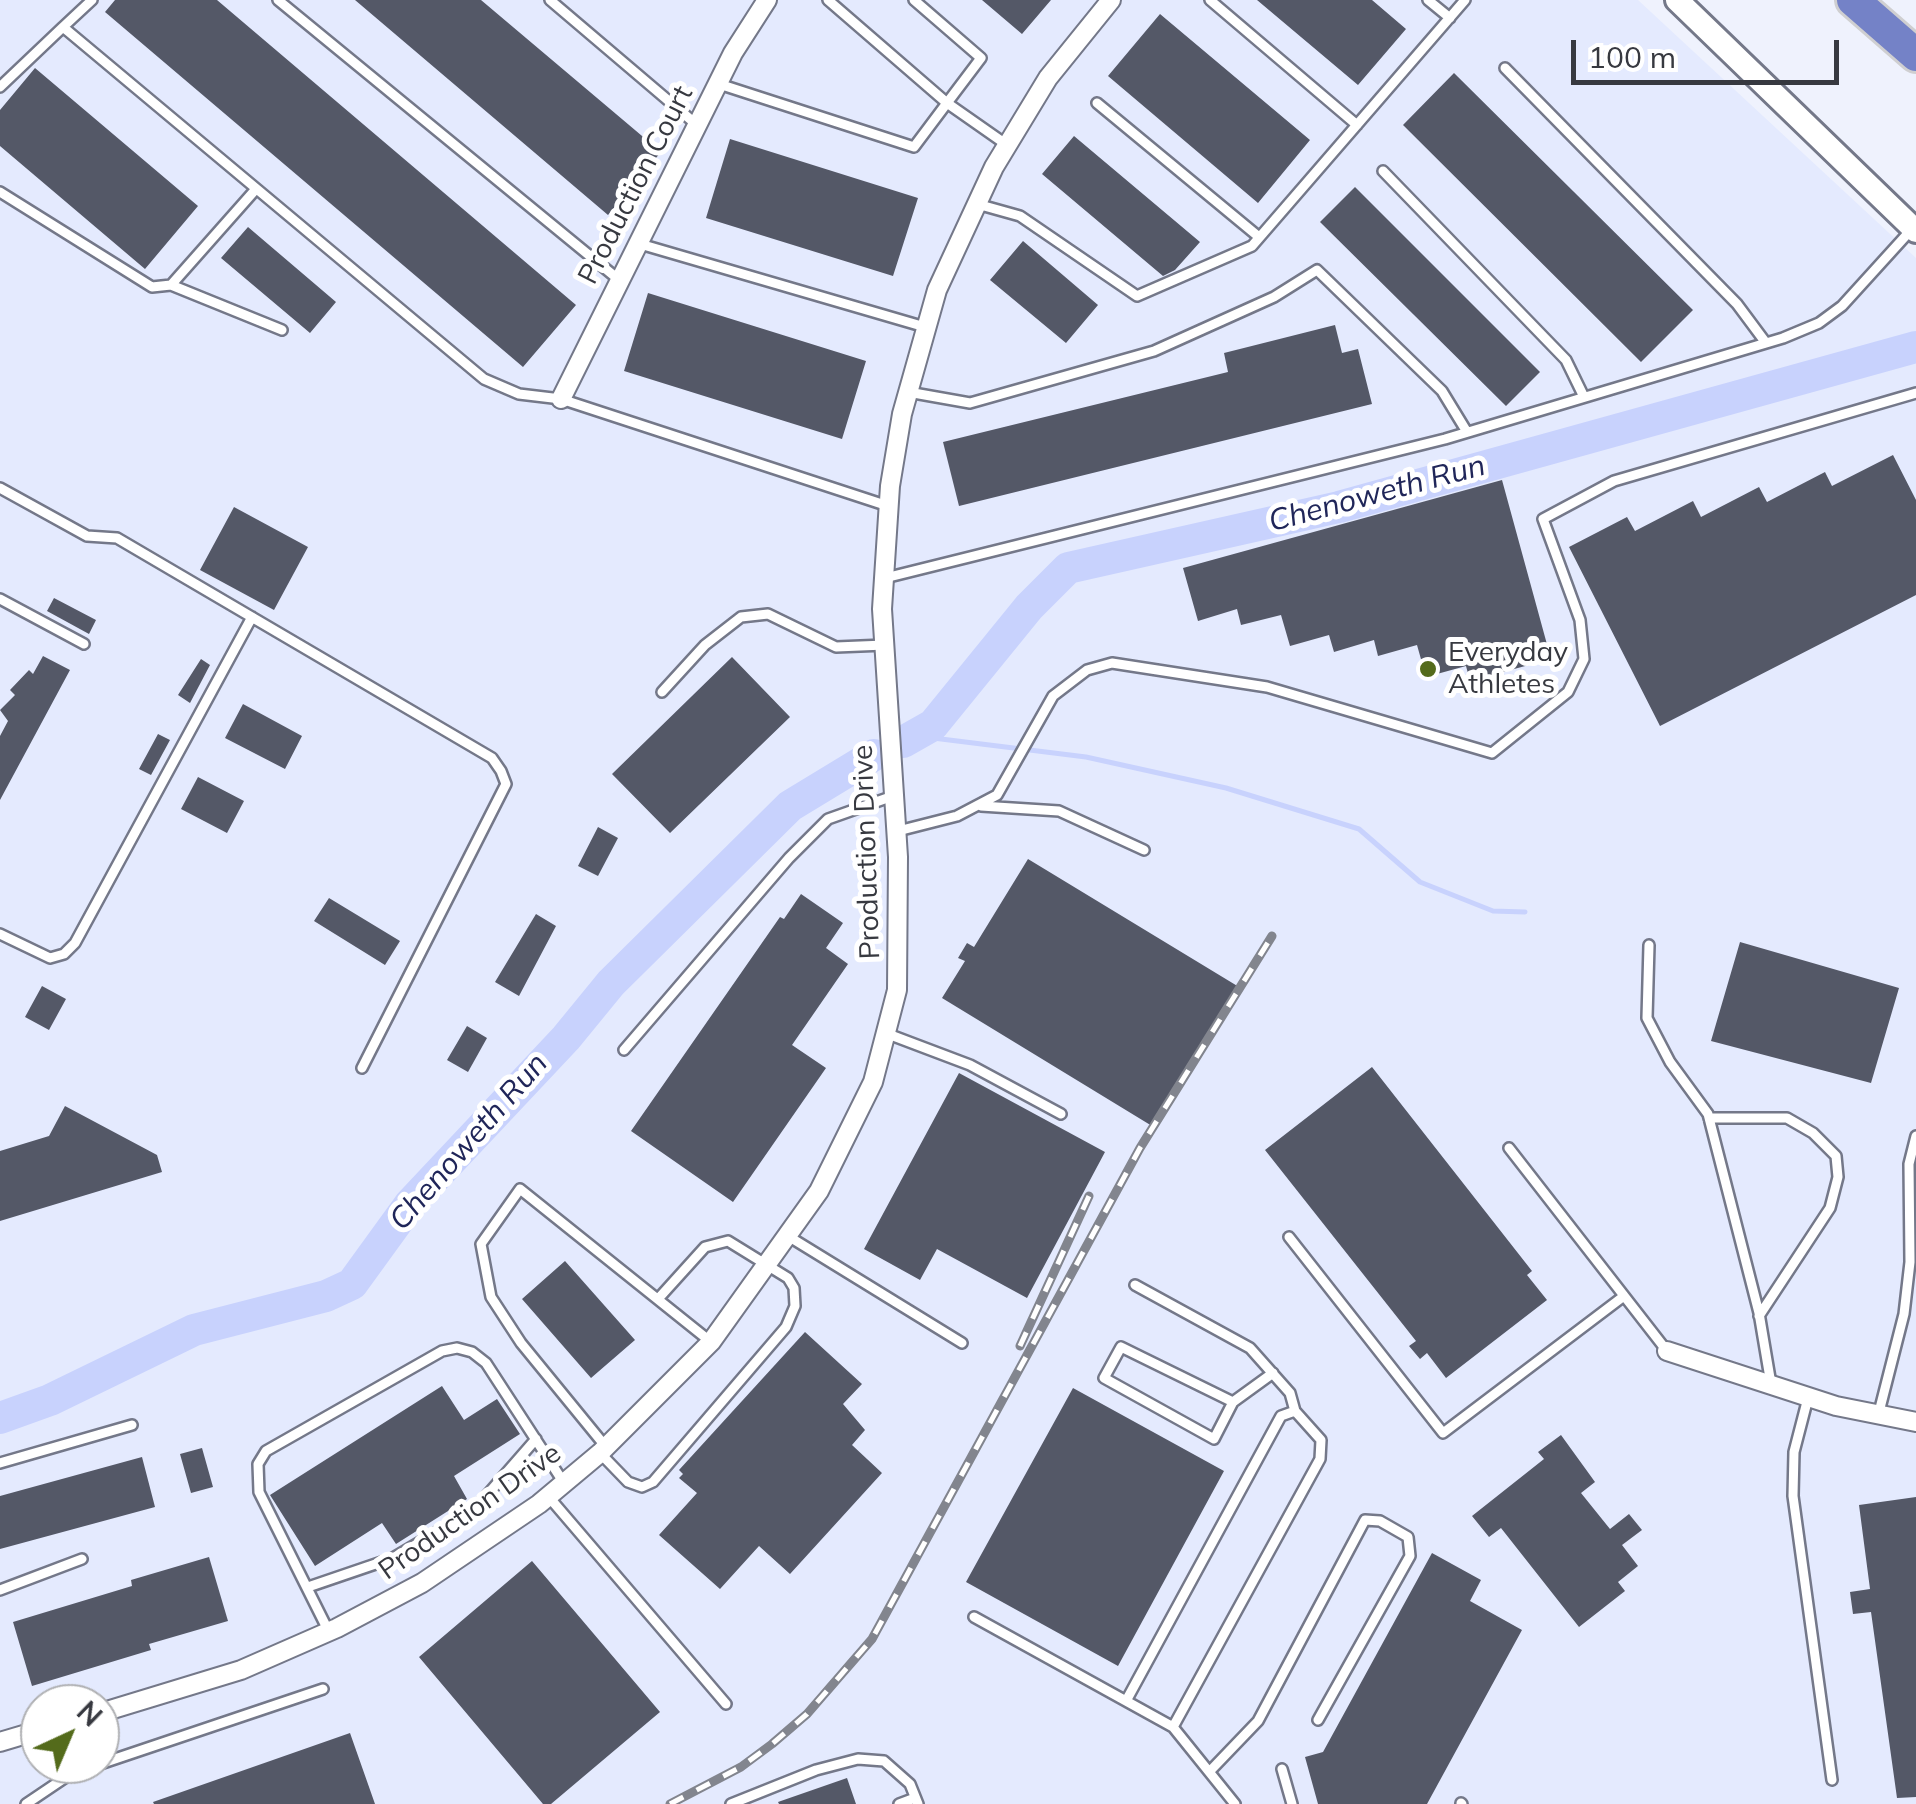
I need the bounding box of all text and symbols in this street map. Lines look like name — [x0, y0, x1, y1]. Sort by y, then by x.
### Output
scale bar — [1576, 20, 1844, 82]
text: 100 m — [1588, 38, 1676, 76]
street label: Production Court — [572, 80, 700, 290]
water label: Chenoweth Run — [1265, 448, 1489, 540]
place label: Everyday Athletes — [1448, 636, 1568, 702]
marker: Everyday Athletes — [1417, 658, 1439, 680]
street label: Production Drive — [846, 744, 888, 960]
water label: Chenoweth Run — [382, 1046, 556, 1238]
street label: Production Drive — [372, 1437, 568, 1587]
north arrow — [20, 1684, 120, 1784]
text: N — [70, 1694, 110, 1733]

